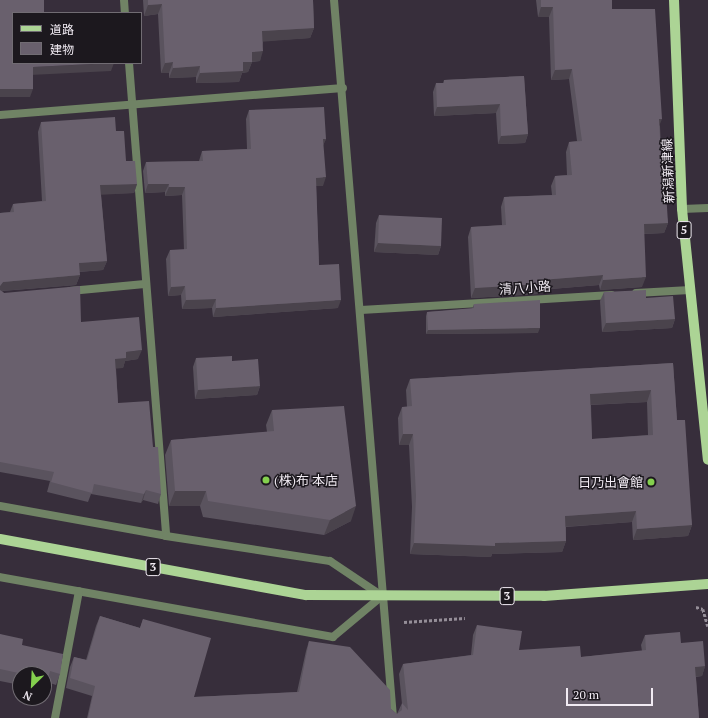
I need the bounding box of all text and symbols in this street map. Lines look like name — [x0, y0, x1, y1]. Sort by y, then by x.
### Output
legend — [12, 12, 142, 64]
text: 道路 — [50, 22, 74, 37]
text: 建物 — [50, 42, 74, 57]
street label: 新潟新津線 — [659, 138, 677, 204]
road number: 5 — [676, 220, 692, 240]
street label: 清八小路 — [499, 278, 551, 298]
place label: (株)布 本店 — [274, 472, 338, 488]
place label: 日乃出會館 — [578, 474, 643, 490]
marker: (株)布 本店 — [261, 475, 271, 485]
marker: 日乃出會館 — [646, 477, 656, 487]
road number: 3 — [145, 557, 161, 577]
road number: 3 — [499, 586, 515, 606]
north arrow — [12, 666, 52, 706]
scale bar — [568, 680, 655, 706]
text: 20 m — [573, 687, 599, 702]
text: N — [21, 688, 34, 704]

